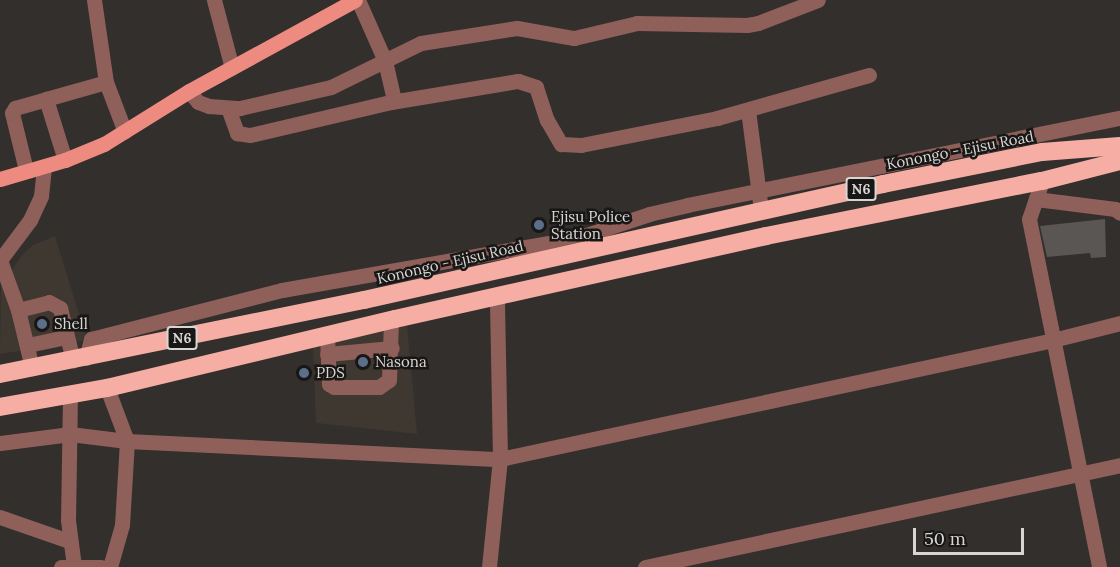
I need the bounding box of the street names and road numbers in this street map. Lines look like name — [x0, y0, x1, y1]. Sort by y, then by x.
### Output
street label: Konongo - Ejisu Road — [885, 127, 1035, 173]
road number: N6 — [844, 178, 878, 200]
street label: Konongo - Ejisu Road — [375, 236, 525, 288]
road number: N6 — [166, 327, 198, 349]

